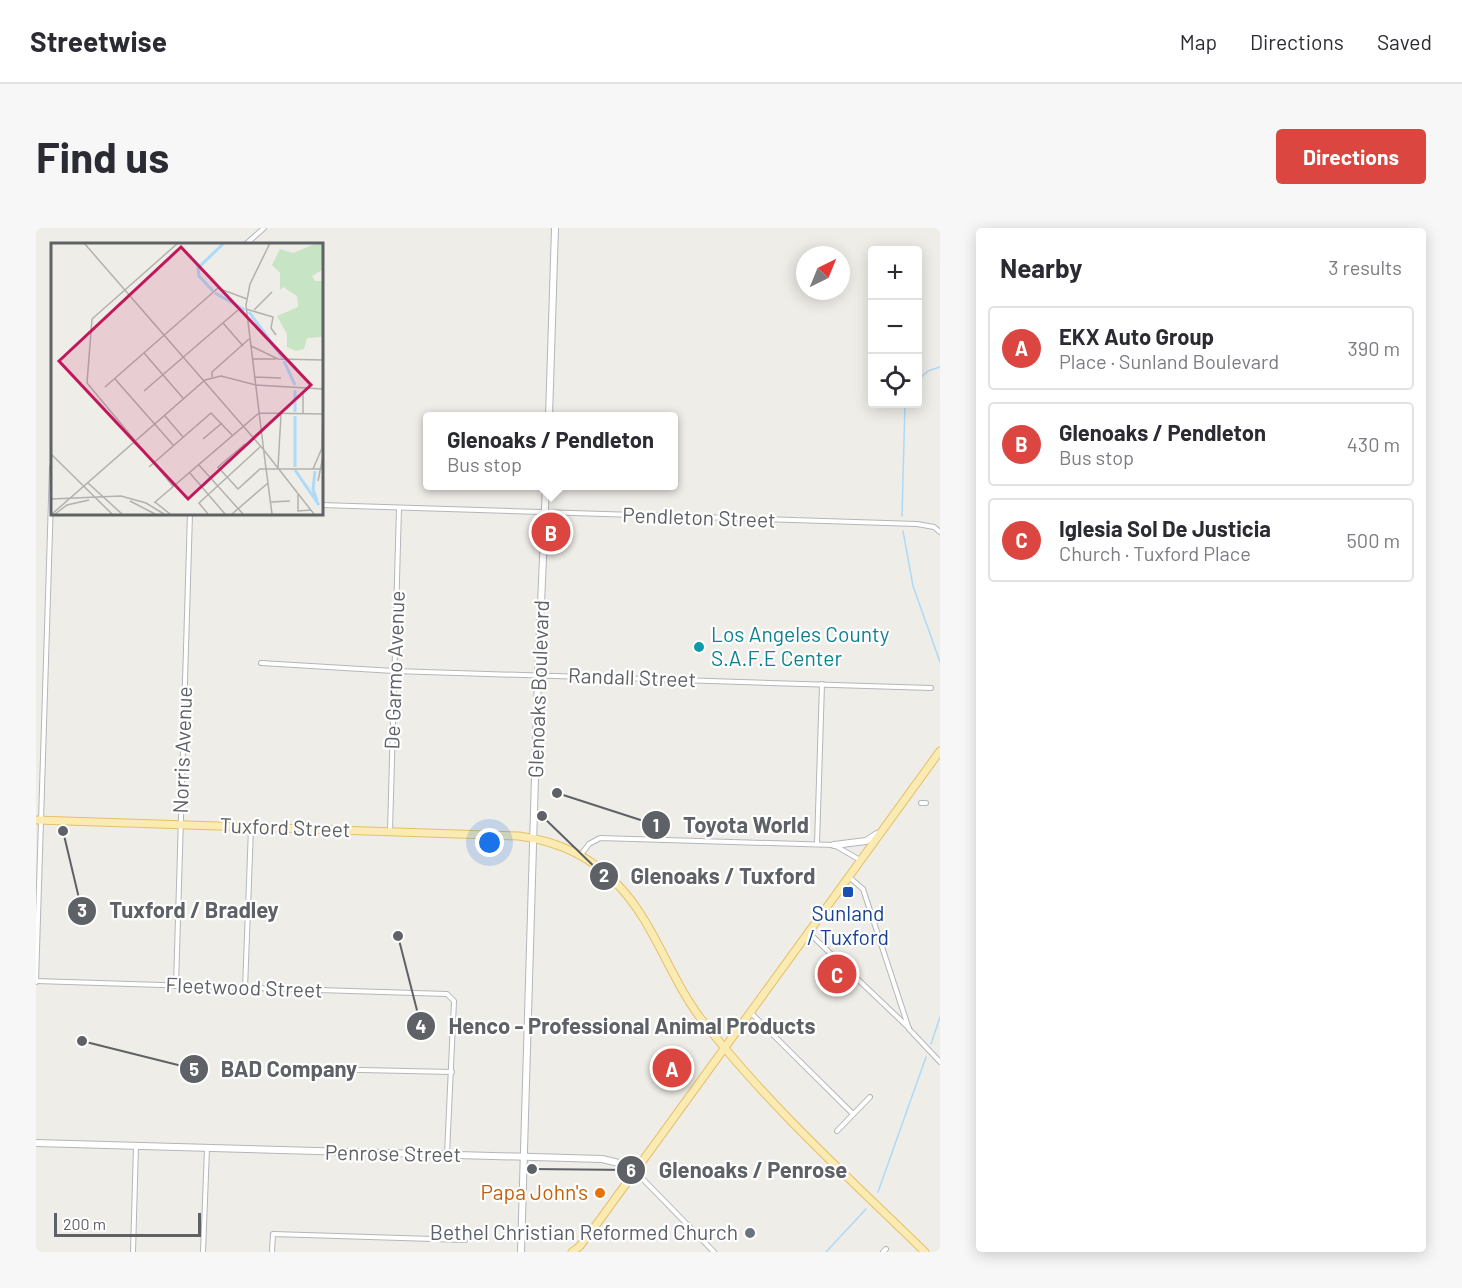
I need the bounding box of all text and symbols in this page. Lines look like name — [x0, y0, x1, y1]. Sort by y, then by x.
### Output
text: Streetwise — [30, 24, 167, 58]
text: Map — [1180, 29, 1217, 54]
text: Directions — [1250, 29, 1344, 54]
text: Saved — [1377, 29, 1432, 54]
button: Directions — [1276, 129, 1426, 184]
text: Find us — [36, 131, 169, 181]
inset map — [51, 243, 322, 514]
north arrow — [796, 246, 850, 300]
map controls — [868, 246, 922, 408]
button: + — [868, 246, 922, 300]
text: Nearby — [1000, 252, 1082, 283]
text: 3 results — [1328, 255, 1402, 279]
button: − — [868, 300, 922, 354]
text: EKX Auto Group — [1059, 323, 1214, 349]
text: A — [1015, 336, 1028, 360]
text: 390 m — [1347, 336, 1400, 360]
text: Place · Sunland Boulevard — [1059, 349, 1279, 373]
button: locate — [868, 354, 922, 408]
popup — [423, 412, 678, 490]
text: Glenoaks / Pendleton — [1059, 419, 1266, 445]
text: Glenoaks / Pendleton — [447, 426, 654, 452]
text: B — [1015, 432, 1028, 456]
text: 430 m — [1347, 432, 1400, 456]
text: Bus stop — [1059, 445, 1134, 469]
text: Bus stop — [447, 452, 522, 476]
street label: Pendleton Street — [622, 501, 776, 532]
pin: B — [532, 510, 570, 554]
text: Iglesia Sol De Justicia — [1059, 515, 1271, 541]
text: C — [1015, 528, 1028, 552]
text: 500 m — [1347, 528, 1400, 552]
text: Church · Tuxford Place — [1059, 541, 1251, 565]
street label: De Garmo Avenue — [378, 590, 409, 750]
street label: Glenoaks Boulevard — [522, 600, 553, 778]
place label: Los Angeles County S.A.F.E Center — [711, 621, 890, 670]
marker: Los Angeles County S.A.F.E Center — [692, 640, 706, 654]
street label: Randall Street — [568, 662, 697, 691]
street label: Norris Avenue — [167, 686, 196, 814]
callout: Toyota World — [641, 805, 821, 845]
text: Toyota World — [683, 811, 809, 837]
street label: Tuxford Street — [219, 812, 351, 841]
text: 1 — [653, 814, 659, 836]
your location — [475, 828, 504, 857]
callout: Glenoaks / Tuxford — [589, 856, 828, 896]
text: Glenoaks / Tuxford — [631, 862, 815, 888]
text: 2 — [599, 864, 609, 886]
marker: Sunland / Tuxford — [841, 885, 855, 899]
callout: Tuxford / Bradley — [67, 891, 291, 931]
text: Tuxford / Bradley — [109, 896, 279, 922]
text: 3 — [77, 899, 87, 921]
place label: Sunland / Tuxford — [807, 900, 889, 949]
pin: C — [818, 952, 856, 996]
street label: Fleetwood Street — [165, 971, 323, 1002]
callout: Henco - Professional Animal Products — [406, 1006, 827, 1046]
text: Henco - Professional Animal Products — [448, 1012, 816, 1038]
text: 4 — [416, 1015, 427, 1037]
pin: A — [652, 1046, 692, 1090]
callout: BAD Company — [179, 1049, 369, 1089]
text: BAD Company — [221, 1055, 357, 1081]
text: 5 — [189, 1058, 199, 1080]
street label: Penrose Street — [325, 1139, 461, 1166]
callout: Glenoaks / Penrose — [616, 1150, 859, 1190]
text: Glenoaks / Penrose — [659, 1156, 847, 1182]
text: 6 — [626, 1159, 636, 1181]
place label: Papa John's — [480, 1179, 588, 1204]
marker: Papa John's — [593, 1186, 607, 1200]
scale bar — [54, 1210, 201, 1238]
text: 200 m — [63, 1214, 106, 1233]
place label: Bethel Christian Reformed Church — [430, 1219, 738, 1244]
marker: Bethel Christian Reformed Church — [743, 1226, 757, 1240]

